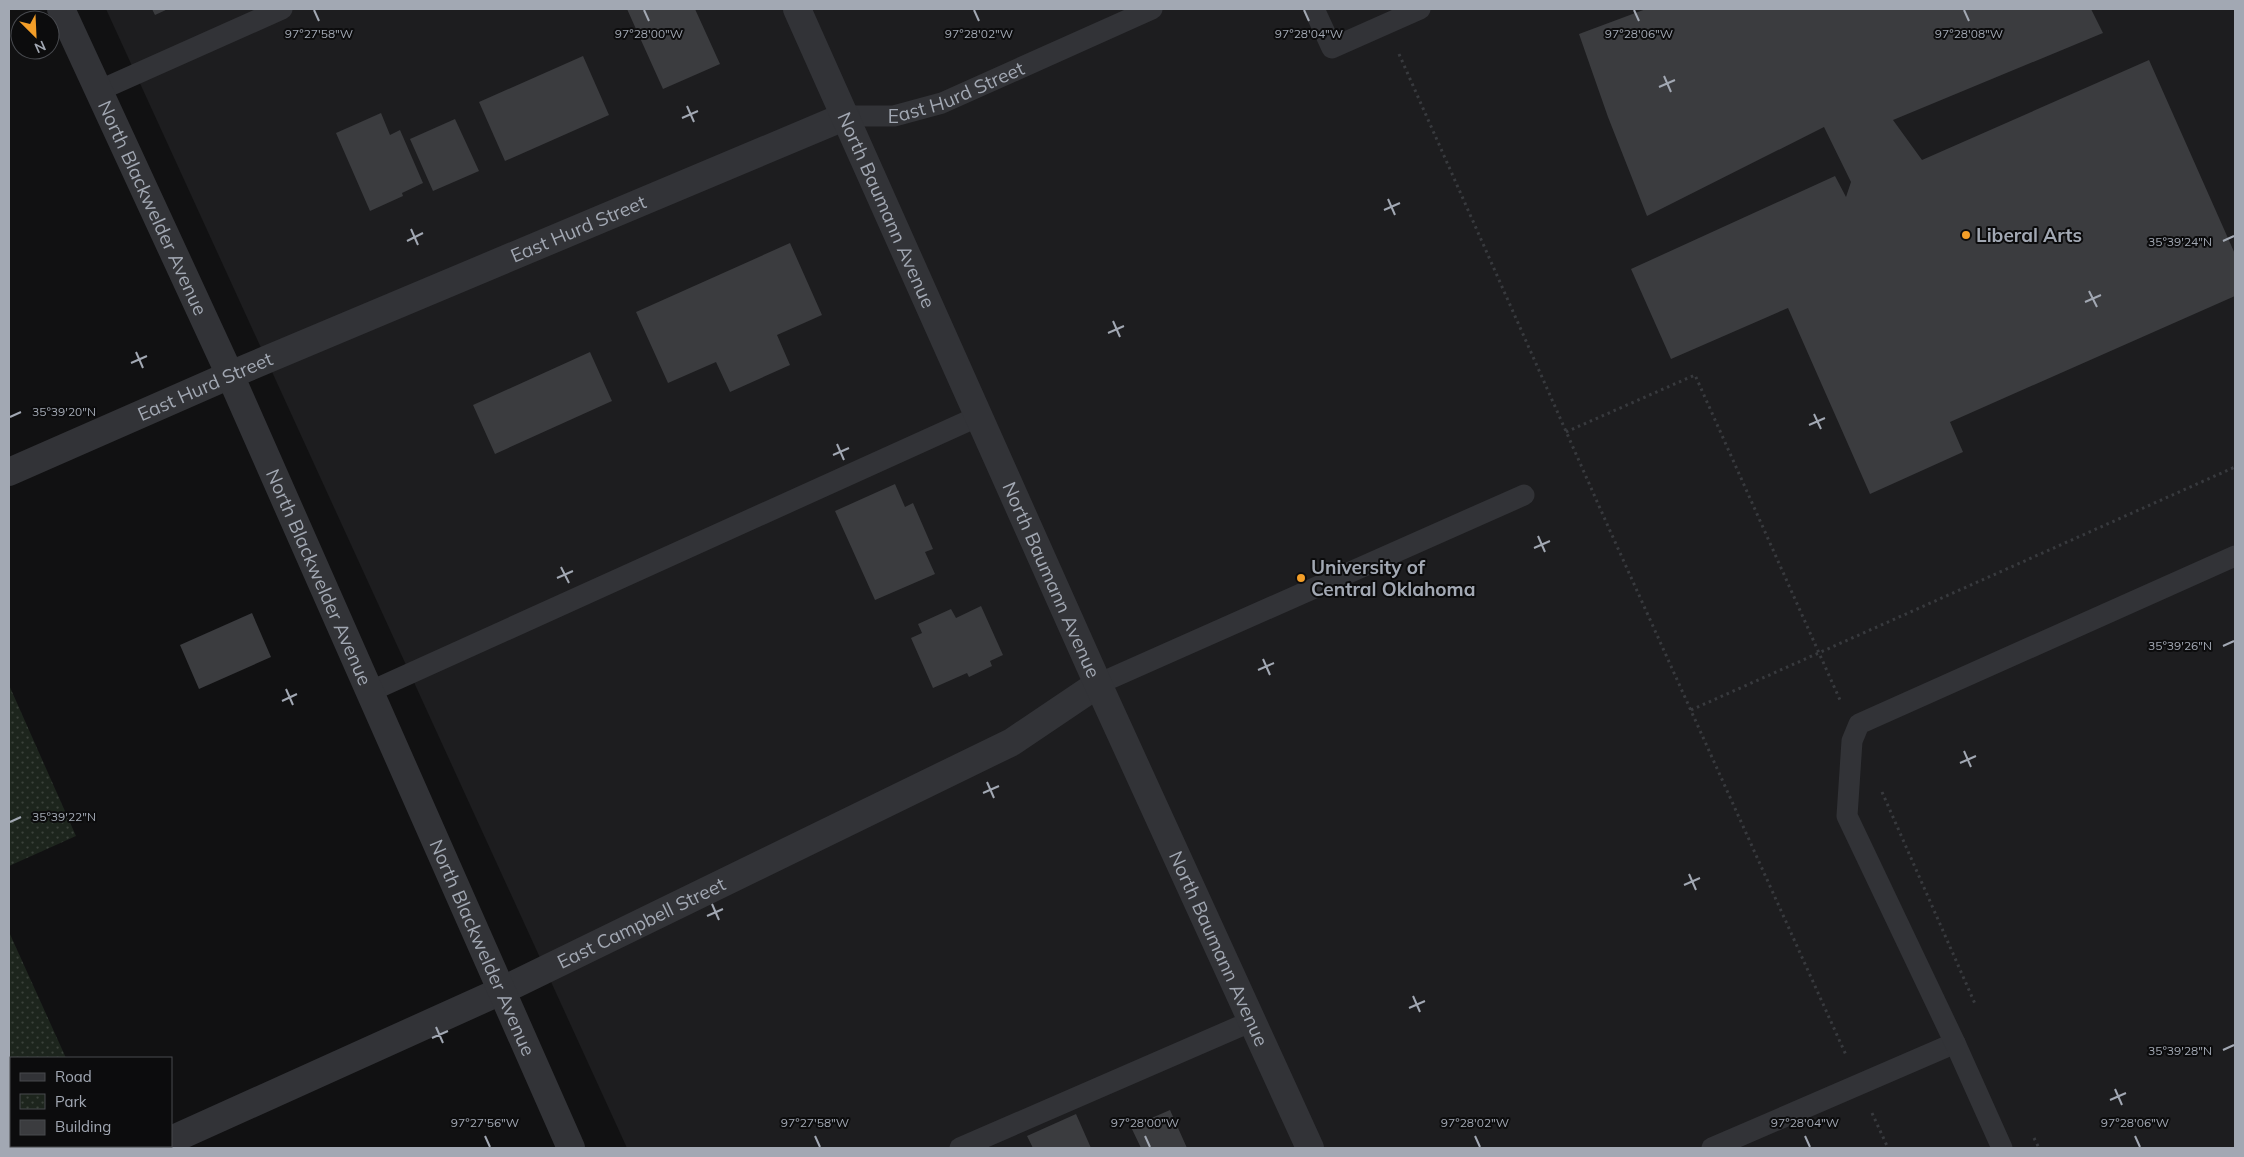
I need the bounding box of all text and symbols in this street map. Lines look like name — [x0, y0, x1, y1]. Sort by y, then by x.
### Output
north arrow — [10, 10, 60, 60]
text: 97°27'58"W — [285, 26, 353, 41]
text: 97°28'00"W — [615, 26, 683, 41]
text: 97°28'02"W — [945, 26, 1013, 41]
text: 97°28'04"W — [1275, 26, 1343, 41]
text: 97°28'06"W — [1605, 26, 1673, 41]
text: 97°28'08"W — [1935, 26, 2003, 41]
text: N — [32, 37, 49, 57]
street label: East Hurd Street — [888, 56, 1028, 128]
street label: North Blackwelder Avenue — [93, 97, 213, 319]
street label: North Baumann Avenue — [832, 108, 941, 312]
street label: East Hurd Street — [507, 189, 650, 268]
place label: Liberal Arts — [1976, 223, 2082, 247]
marker: Liberal Arts — [1960, 229, 1972, 241]
text: 35°39'24"N — [2148, 234, 2212, 249]
street label: East Hurd Street — [134, 346, 276, 426]
text: 35°39'20"N — [32, 404, 96, 419]
street label: North Blackwelder Avenue — [261, 465, 377, 689]
street label: North Baumann Avenue — [997, 478, 1106, 682]
place label: University of Central Oklahoma — [1311, 555, 1475, 601]
marker: University of Central Oklahoma — [1295, 572, 1307, 584]
text: 35°39'26"N — [2148, 638, 2212, 653]
text: 35°39'22"N — [32, 809, 96, 824]
street label: North Blackwelder Avenue — [424, 836, 541, 1060]
street label: North Baumann Avenue — [1164, 847, 1274, 1050]
street label: East Campbell Street — [553, 871, 729, 974]
text: 35°39'28"N — [2148, 1043, 2212, 1058]
legend — [10, 1057, 172, 1147]
text: Road — [55, 1067, 92, 1086]
text: Park — [55, 1092, 87, 1111]
text: 97°27'56"W — [451, 1115, 519, 1130]
text: 97°27'58"W — [781, 1115, 849, 1130]
text: 97°28'00"W — [1111, 1115, 1179, 1130]
text: 97°28'02"W — [1441, 1115, 1509, 1130]
text: 97°28'04"W — [1771, 1115, 1839, 1130]
text: 97°28'06"W — [2101, 1115, 2169, 1130]
text: Building — [55, 1117, 111, 1136]

